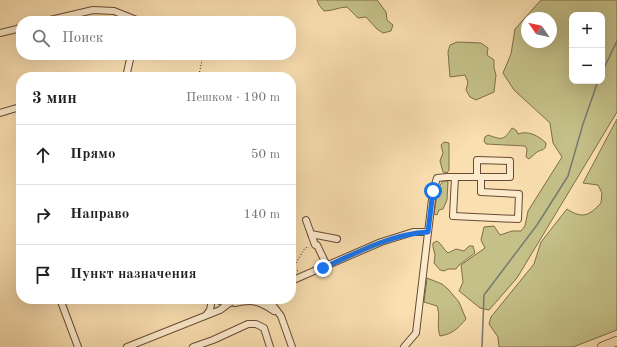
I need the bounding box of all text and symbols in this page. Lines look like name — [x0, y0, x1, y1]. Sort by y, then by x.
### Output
north arrow — [521, 12, 557, 48]
map controls — [569, 12, 605, 84]
button: + — [569, 12, 605, 48]
search box — [16, 16, 296, 60]
icon: search — [30, 27, 52, 49]
text: Поиск — [62, 31, 103, 46]
button: − — [569, 48, 605, 84]
text: 3 мин — [32, 90, 77, 107]
text: Пешком · 190 m — [186, 91, 280, 104]
icon: ahead — [32, 144, 54, 166]
text: Прямо — [70, 147, 116, 162]
text: 50 m — [251, 148, 280, 161]
route start — [424, 182, 442, 200]
icon: right — [32, 204, 54, 226]
text: Направо — [70, 207, 129, 222]
text: 140 m — [243, 208, 280, 221]
route end — [314, 259, 332, 277]
icon: arrive — [32, 264, 54, 286]
text: Пункт назначения — [70, 267, 197, 282]

